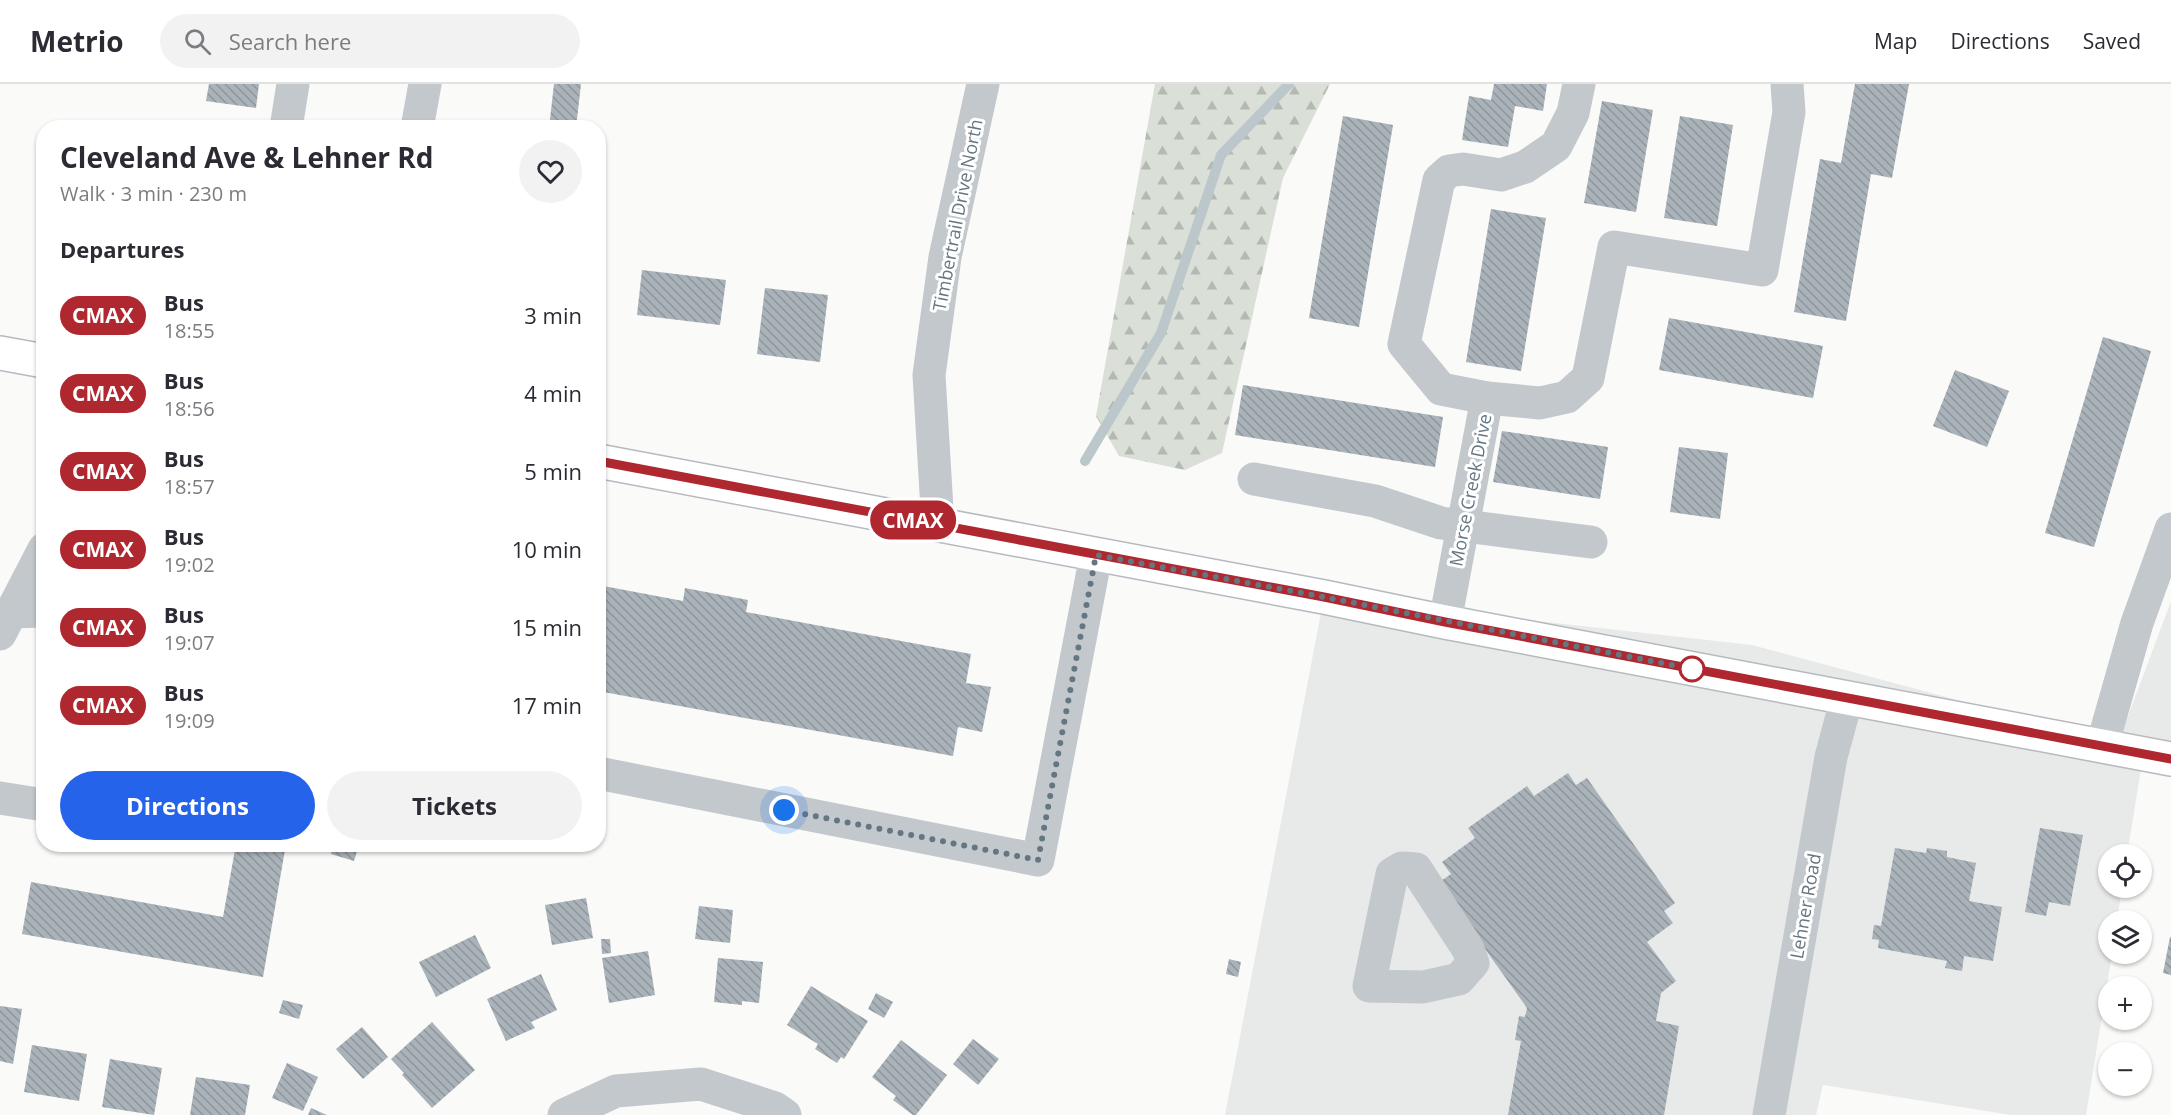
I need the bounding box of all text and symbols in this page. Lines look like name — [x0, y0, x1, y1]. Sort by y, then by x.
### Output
search box — [160, 14, 580, 68]
text: Metrio — [30, 22, 124, 60]
icon: search — [181, 25, 214, 58]
text: Search here — [229, 26, 351, 56]
text: Map — [1874, 27, 1917, 55]
text: Directions — [1950, 27, 2050, 55]
text: Saved — [2083, 27, 2141, 55]
street label: Timbertrail Drive North — [927, 117, 987, 313]
text: Cleveland Ave & Lehner Rd — [60, 138, 434, 176]
button: heart — [519, 140, 582, 203]
text: Walk · 3 min · 230 m — [60, 180, 247, 207]
text: Departures — [60, 234, 184, 264]
text: Bus — [164, 287, 204, 317]
text: 3 min — [524, 300, 582, 330]
text: CMAX — [72, 301, 134, 329]
text: 18:55 — [164, 317, 215, 344]
text: Bus — [164, 365, 204, 395]
text: 4 min — [524, 378, 582, 408]
text: CMAX — [72, 379, 134, 407]
text: 18:56 — [164, 395, 215, 422]
street label: Morse Creek Drive — [1443, 412, 1497, 568]
text: Bus — [164, 443, 204, 473]
text: 5 min — [524, 456, 582, 486]
text: CMAX — [72, 457, 134, 485]
text: 18:57 — [164, 473, 215, 500]
line badge: CMAX — [871, 500, 955, 540]
text: CMAX — [882, 506, 944, 534]
text: Bus — [164, 521, 204, 551]
text: 10 min — [512, 534, 582, 564]
text: CMAX — [72, 535, 134, 563]
text: 19:02 — [164, 551, 215, 578]
text: Bus — [164, 599, 204, 629]
text: 15 min — [512, 612, 582, 642]
text: CMAX — [72, 613, 134, 641]
text: 19:07 — [164, 629, 215, 656]
unlabelled marker — [1679, 656, 1705, 682]
text: Bus — [164, 677, 204, 707]
text: 17 min — [512, 690, 582, 720]
text: CMAX — [72, 691, 134, 719]
text: 19:09 — [164, 707, 215, 734]
button: Directions — [60, 771, 315, 840]
button: Tickets — [327, 771, 582, 840]
your location — [769, 795, 799, 825]
map controls — [2098, 844, 2152, 1096]
button: locate — [2098, 844, 2152, 898]
street label: Lehner Road — [1784, 851, 1826, 961]
button: layers — [2098, 910, 2152, 964]
button: + — [2098, 976, 2152, 1030]
button: − — [2098, 1042, 2152, 1096]

